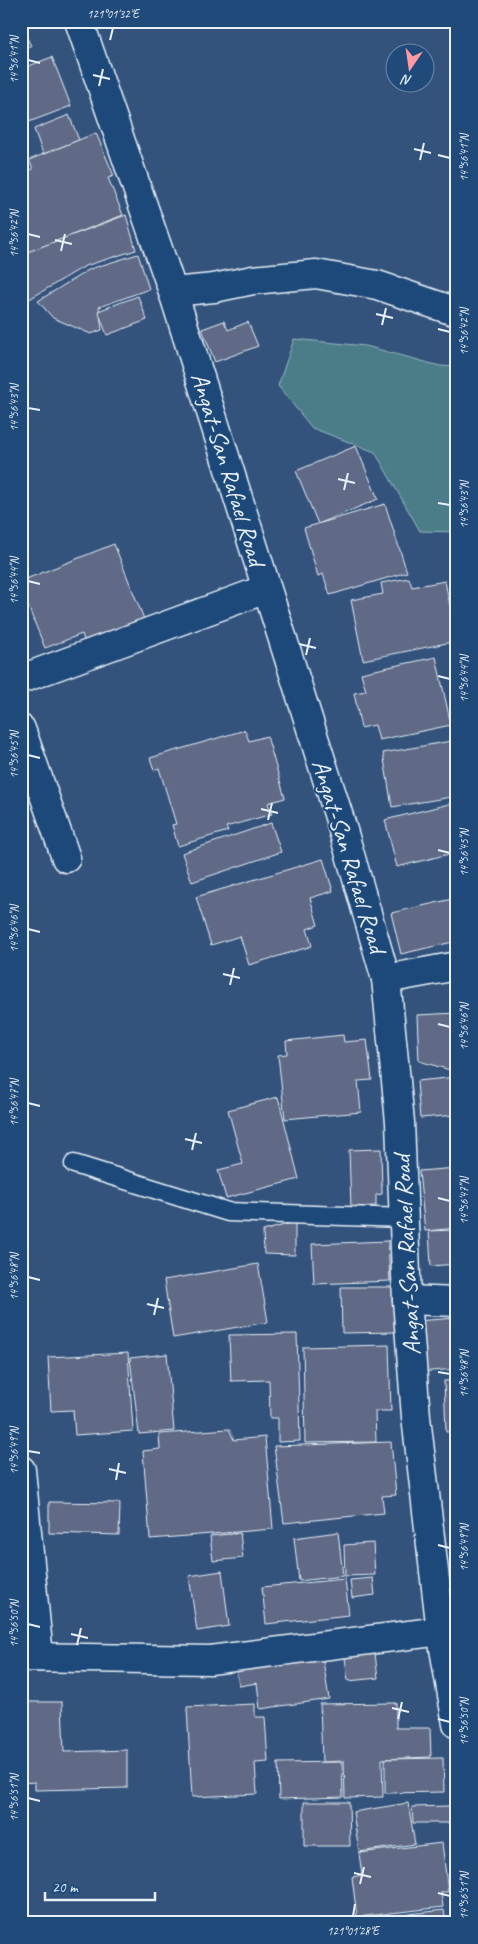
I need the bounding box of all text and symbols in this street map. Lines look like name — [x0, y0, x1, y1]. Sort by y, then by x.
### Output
text: 121°01'32"E — [87, 6, 141, 22]
text: 14°56'41"N — [6, 35, 22, 84]
north arrow — [386, 42, 436, 92]
text: N — [399, 70, 413, 89]
text: 14°56'41"N — [456, 133, 472, 182]
text: 14°56'42"N — [6, 209, 22, 258]
text: 14°56'42"N — [456, 307, 472, 356]
street label: Angat-San Rafael Road — [183, 369, 274, 573]
text: 14°56'43"N — [6, 383, 22, 432]
text: 14°56'43"N — [456, 480, 472, 529]
text: 14°56'44"N — [6, 556, 22, 605]
text: 14°56'44"N — [456, 654, 472, 703]
text: 14°56'45"N — [6, 730, 22, 779]
street label: Angat-San Rafael Road — [304, 756, 395, 960]
text: 14°56'45"N — [456, 828, 472, 877]
text: 14°56'46"N — [6, 904, 22, 953]
text: 14°56'46"N — [456, 1002, 472, 1051]
text: 14°56'47"N — [6, 1078, 22, 1127]
street label: Angat-San Rafael Road — [386, 1150, 428, 1356]
text: 14°56'47"N — [456, 1176, 472, 1225]
text: 14°56'48"N — [6, 1252, 22, 1301]
text: 14°56'48"N — [456, 1349, 472, 1398]
text: 14°56'49"N — [6, 1426, 22, 1475]
text: 14°56'49"N — [456, 1523, 472, 1572]
text: 14°56'50"N — [6, 1599, 22, 1648]
text: 14°56'50"N — [456, 1697, 472, 1746]
text: 14°56'51"N — [6, 1773, 22, 1822]
scale bar — [45, 1869, 155, 1901]
text: 14°56'51"N — [456, 1871, 472, 1920]
text: 20 m — [52, 1878, 79, 1897]
text: 121°01'28"E — [327, 1923, 381, 1939]

